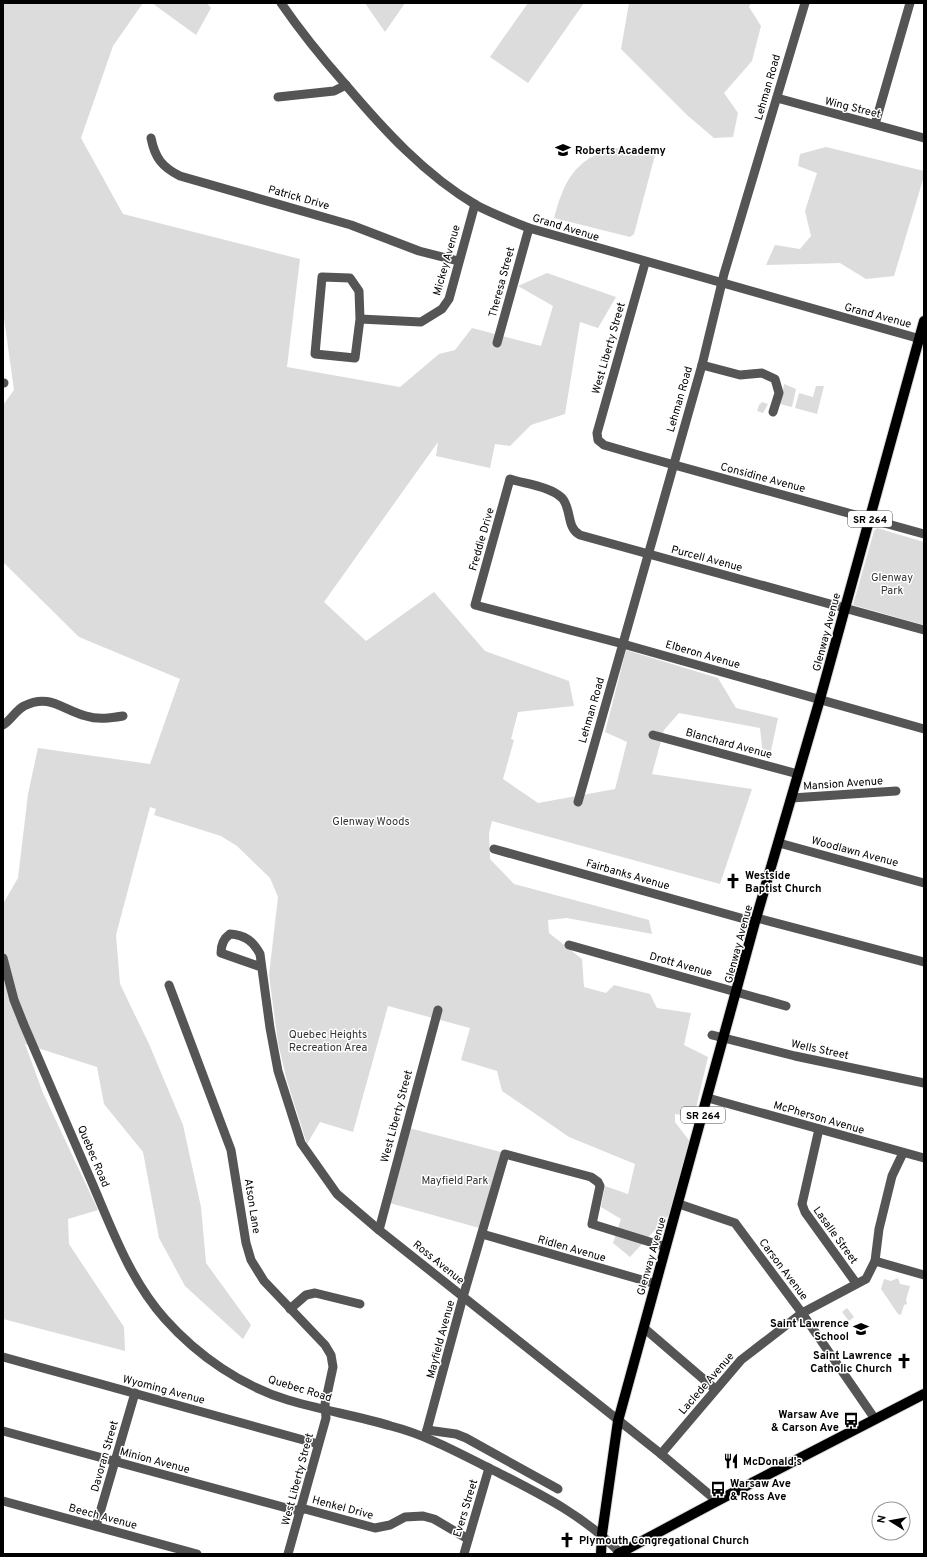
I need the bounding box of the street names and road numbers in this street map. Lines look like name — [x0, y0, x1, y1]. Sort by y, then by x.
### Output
street label: Lehman Road — [752, 53, 784, 122]
street label: Wing Street — [823, 94, 882, 122]
street label: Patrick Drive — [266, 183, 331, 213]
street label: Grand Avenue — [531, 211, 601, 245]
street label: Mickey Avenue — [430, 223, 464, 297]
street label: Theresa Street — [486, 246, 518, 319]
street label: Grand Avenue — [843, 300, 913, 332]
street label: West Liberty Street — [589, 301, 629, 396]
street label: Lehman Road — [664, 365, 696, 434]
street label: Considine Avenue — [719, 460, 807, 496]
street label: Freddie Drive — [466, 506, 498, 573]
road number: SR 264 — [848, 511, 892, 527]
street label: Purcell Avenue — [670, 543, 744, 575]
street label: Glenway Avenue — [810, 591, 844, 673]
street label: Elberon Avenue — [664, 638, 742, 672]
street label: Lehman Road — [576, 676, 608, 745]
street label: Blanchard Avenue — [684, 726, 774, 762]
street label: Mansion Avenue — [803, 774, 883, 794]
street label: Woodlawn Avenue — [810, 834, 900, 870]
street label: Fairbanks Avenue — [584, 856, 671, 894]
street label: Glenway Avenue — [722, 903, 756, 985]
street label: Drott Avenue — [648, 949, 714, 981]
street label: Wells Street — [790, 1037, 850, 1063]
street label: West Liberty Street — [378, 1069, 416, 1164]
street label: McPherson Avenue — [772, 1098, 866, 1138]
road number: SR 264 — [681, 1107, 725, 1123]
street label: Quebec Road — [74, 1123, 112, 1190]
street label: Atson Lane — [241, 1178, 263, 1235]
street label: Lasalle Street — [810, 1204, 861, 1267]
street label: Glenway Avenue — [634, 1215, 670, 1297]
street label: Ridlen Avenue — [536, 1233, 608, 1265]
street label: Carson Avenue — [756, 1236, 811, 1303]
street label: Ross Avenue — [410, 1238, 467, 1288]
street label: Mayfield Avenue — [424, 1299, 458, 1380]
street label: Laclede Avenue — [676, 1350, 738, 1418]
street label: Wyoming Avenue — [121, 1372, 206, 1408]
street label: Quebec Road — [266, 1373, 333, 1405]
street label: Davoran Street — [88, 1419, 122, 1494]
street label: West Liberty Street — [279, 1432, 317, 1527]
street label: Minion Avenue — [118, 1445, 191, 1477]
street label: Evers Street — [451, 1478, 481, 1539]
street label: Henkel Drive — [311, 1493, 375, 1523]
street label: Beech Avenue — [67, 1501, 139, 1533]

